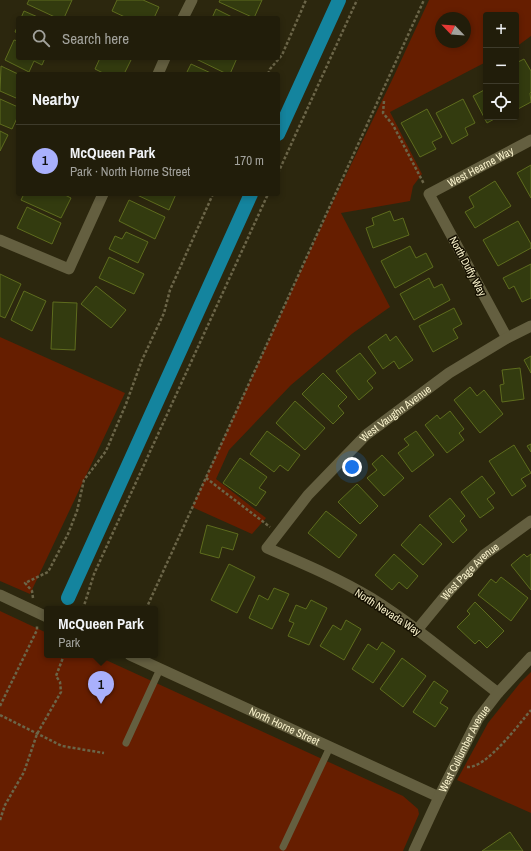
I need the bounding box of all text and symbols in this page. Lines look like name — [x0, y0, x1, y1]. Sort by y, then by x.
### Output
north arrow — [435, 12, 471, 48]
map controls — [483, 12, 519, 120]
button: + — [483, 12, 519, 48]
search box — [16, 16, 280, 60]
icon: search — [30, 27, 52, 49]
text: Search here — [62, 28, 129, 49]
button: − — [483, 48, 519, 84]
button: locate — [483, 84, 519, 120]
text: Nearby — [32, 87, 79, 110]
text: McQueen Park — [70, 142, 155, 163]
street label: West Hearne Way — [445, 143, 516, 190]
text: 1 — [42, 152, 48, 169]
text: 170 m — [234, 152, 264, 169]
text: Park · North Horne Street — [70, 163, 190, 180]
street label: North Duffy Way — [446, 234, 490, 299]
street label: West Vaughn Avenue — [356, 382, 434, 445]
your location — [342, 457, 362, 477]
street label: West Page Avenue — [437, 540, 502, 603]
street label: North Nevada Way — [352, 585, 424, 639]
popup — [44, 606, 158, 658]
text: McQueen Park — [58, 613, 144, 634]
text: Park — [58, 634, 80, 651]
pin: 1 — [88, 671, 114, 704]
street label: West Cullumber Avenue — [435, 702, 493, 795]
street label: North Horne Street — [247, 704, 322, 748]

